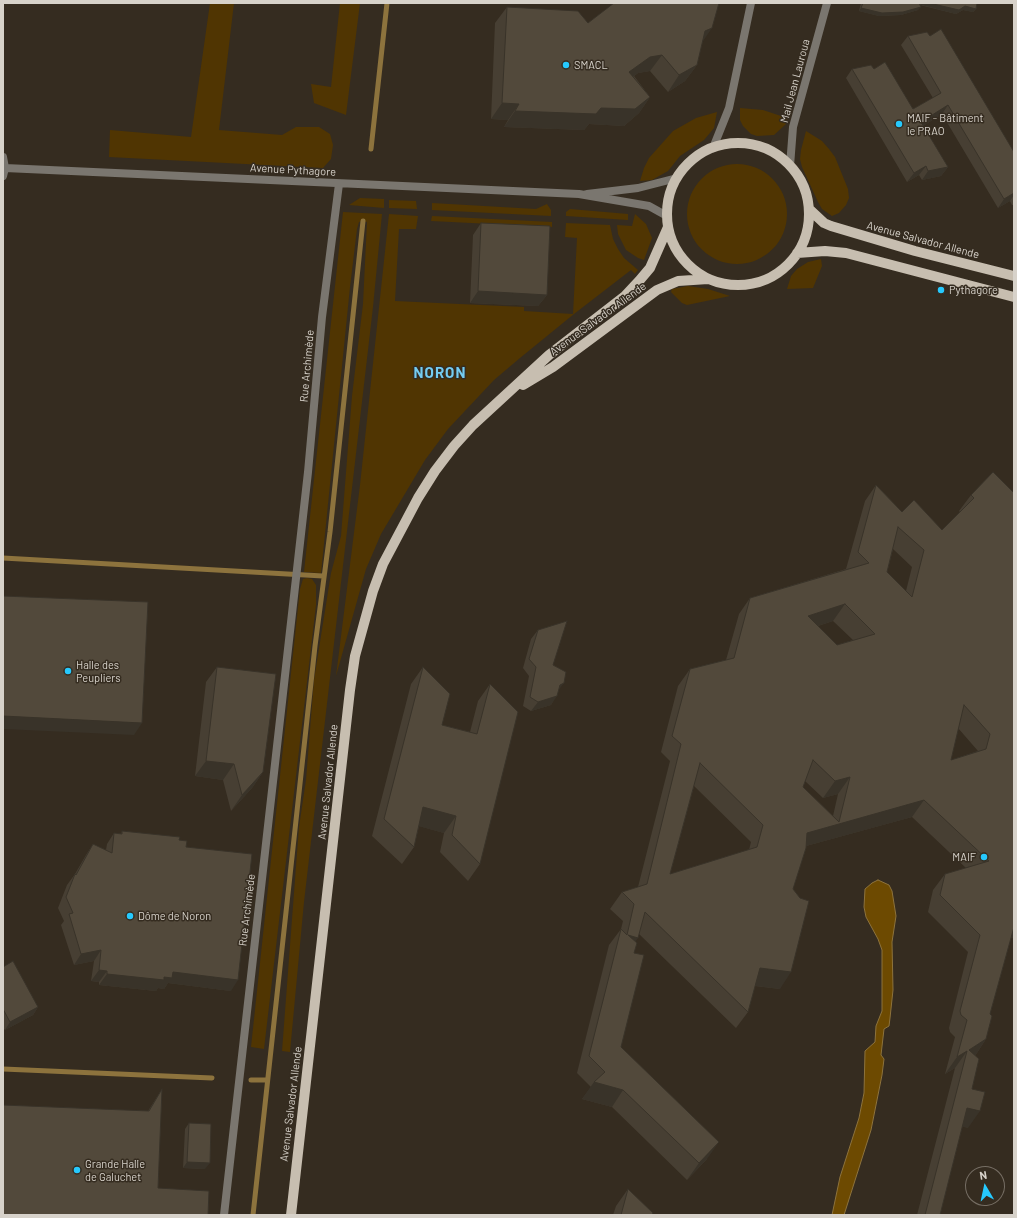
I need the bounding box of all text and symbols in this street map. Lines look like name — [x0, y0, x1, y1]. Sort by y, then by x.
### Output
street label: Mail Jean Lauroua — [777, 38, 813, 124]
place label: SMACL — [574, 58, 608, 72]
marker: SMACL — [561, 60, 571, 70]
place label: MAIF - Bâtiment le PRAO — [907, 111, 983, 137]
marker: MAIF - Bâtiment le PRAO — [894, 119, 904, 129]
street label: Avenue Pythagore — [250, 161, 336, 179]
street label: Avenue Salvador Allende — [865, 219, 981, 261]
street label: Avenue Salvador Allende — [547, 280, 649, 358]
place label: Pythagore — [949, 283, 998, 297]
marker: Pythagore — [936, 285, 946, 295]
street label: Rue Archimède — [297, 329, 317, 403]
district label: NORON — [414, 364, 466, 382]
place label: Halle des Peupliers — [76, 658, 121, 684]
marker: Halle des Peupliers — [63, 666, 73, 676]
street label: Avenue Salvador Allende — [315, 724, 341, 840]
place label: MAIF — [952, 850, 976, 864]
marker: MAIF — [979, 852, 989, 862]
street label: Rue Archimède — [236, 873, 258, 947]
place label: Dôme de Noron — [138, 909, 211, 923]
marker: Dôme de Noron — [125, 911, 135, 921]
street label: Avenue Salvador Allende — [277, 1046, 305, 1162]
place label: Grande Halle de Galuchet — [85, 1157, 145, 1183]
marker: Grande Halle de Galuchet — [72, 1165, 82, 1175]
north arrow — [965, 1166, 1005, 1206]
text: N — [979, 1168, 988, 1182]

